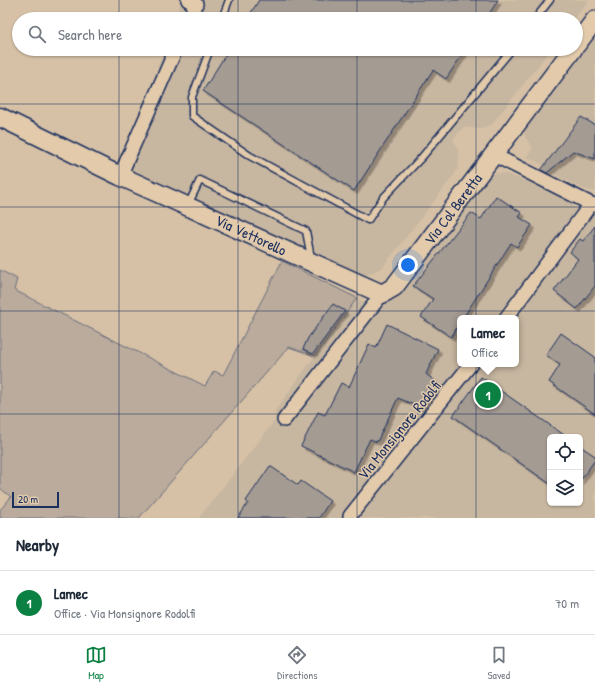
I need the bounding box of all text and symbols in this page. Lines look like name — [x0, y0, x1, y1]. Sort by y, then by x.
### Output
search box — [12, 12, 583, 56]
icon: search — [26, 23, 48, 45]
text: Search here — [58, 24, 122, 45]
street label: Via Col Beretta — [419, 169, 487, 249]
street label: Via Vettorello — [212, 209, 290, 261]
your location — [398, 255, 418, 275]
popup — [457, 315, 519, 367]
text: Lamec — [471, 322, 505, 343]
text: Office — [471, 343, 498, 361]
street label: Via Monsignore Rodolfi — [353, 376, 445, 484]
pin: 1 — [475, 380, 501, 410]
map controls — [547, 434, 583, 506]
button: locate — [547, 434, 583, 470]
button: layers — [547, 470, 583, 506]
scale bar — [12, 490, 59, 509]
text: 20 m — [18, 492, 38, 506]
text: Nearby — [16, 533, 59, 556]
text: Lamec — [54, 583, 87, 604]
text: 1 — [27, 594, 31, 612]
text: 70 m — [555, 594, 579, 612]
text: Office · Via Monsignore Rodolfi — [54, 604, 195, 622]
tab: Map — [85, 644, 107, 682]
tab: Directions — [277, 644, 318, 682]
tab: Saved — [488, 644, 510, 682]

